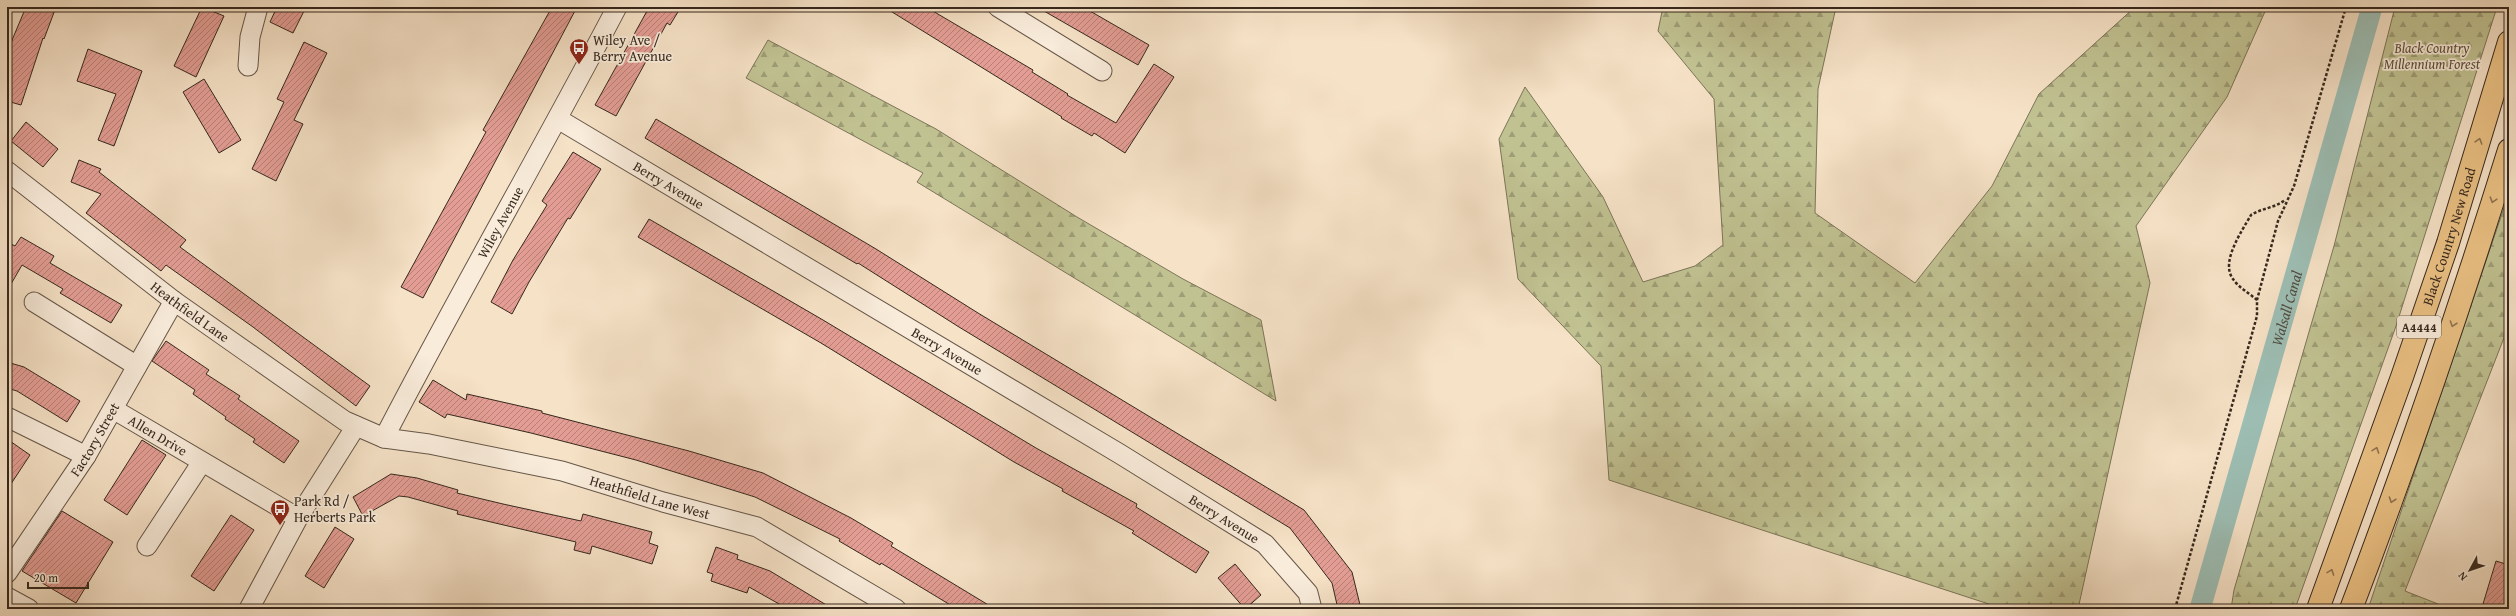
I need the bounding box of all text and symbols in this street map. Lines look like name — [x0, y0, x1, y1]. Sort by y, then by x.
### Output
place label: Wiley Ave / Berry Avenue — [593, 30, 673, 66]
bus stop icon: Wiley Ave / Berry Avenue — [568, 37, 590, 65]
park label: Black Country Millennium Forest — [2384, 38, 2481, 74]
one-way arrow — [2474, 138, 2483, 145]
street label: Berry Avenue — [630, 156, 708, 214]
street label: Black Country New Road — [2417, 164, 2481, 308]
street label: Wiley Avenue — [472, 182, 528, 262]
one-way arrow — [2489, 197, 2498, 204]
water label: Walsall Canal — [2265, 268, 2307, 348]
street label: Heathfield Lane — [147, 277, 234, 347]
road number: A4444 — [2397, 316, 2441, 338]
one-way arrow — [2449, 320, 2458, 327]
street label: Berry Avenue — [908, 322, 987, 380]
street label: Factory Street — [65, 399, 124, 480]
street label: Allen Drive — [125, 410, 191, 461]
one-way arrow — [2371, 447, 2380, 454]
street label: Heathfield Lane West — [587, 470, 712, 524]
street label: Berry Avenue — [1185, 489, 1264, 548]
place label: Park Rd / Herberts Park — [294, 491, 377, 527]
one-way arrow — [2389, 496, 2397, 503]
bus stop icon: Park Rd / Herberts Park — [269, 498, 291, 526]
north arrow — [2450, 550, 2490, 590]
scale bar — [28, 564, 88, 590]
text: N — [2453, 568, 2471, 584]
text: 20 m — [34, 569, 58, 586]
one-way arrow — [2327, 569, 2335, 576]

